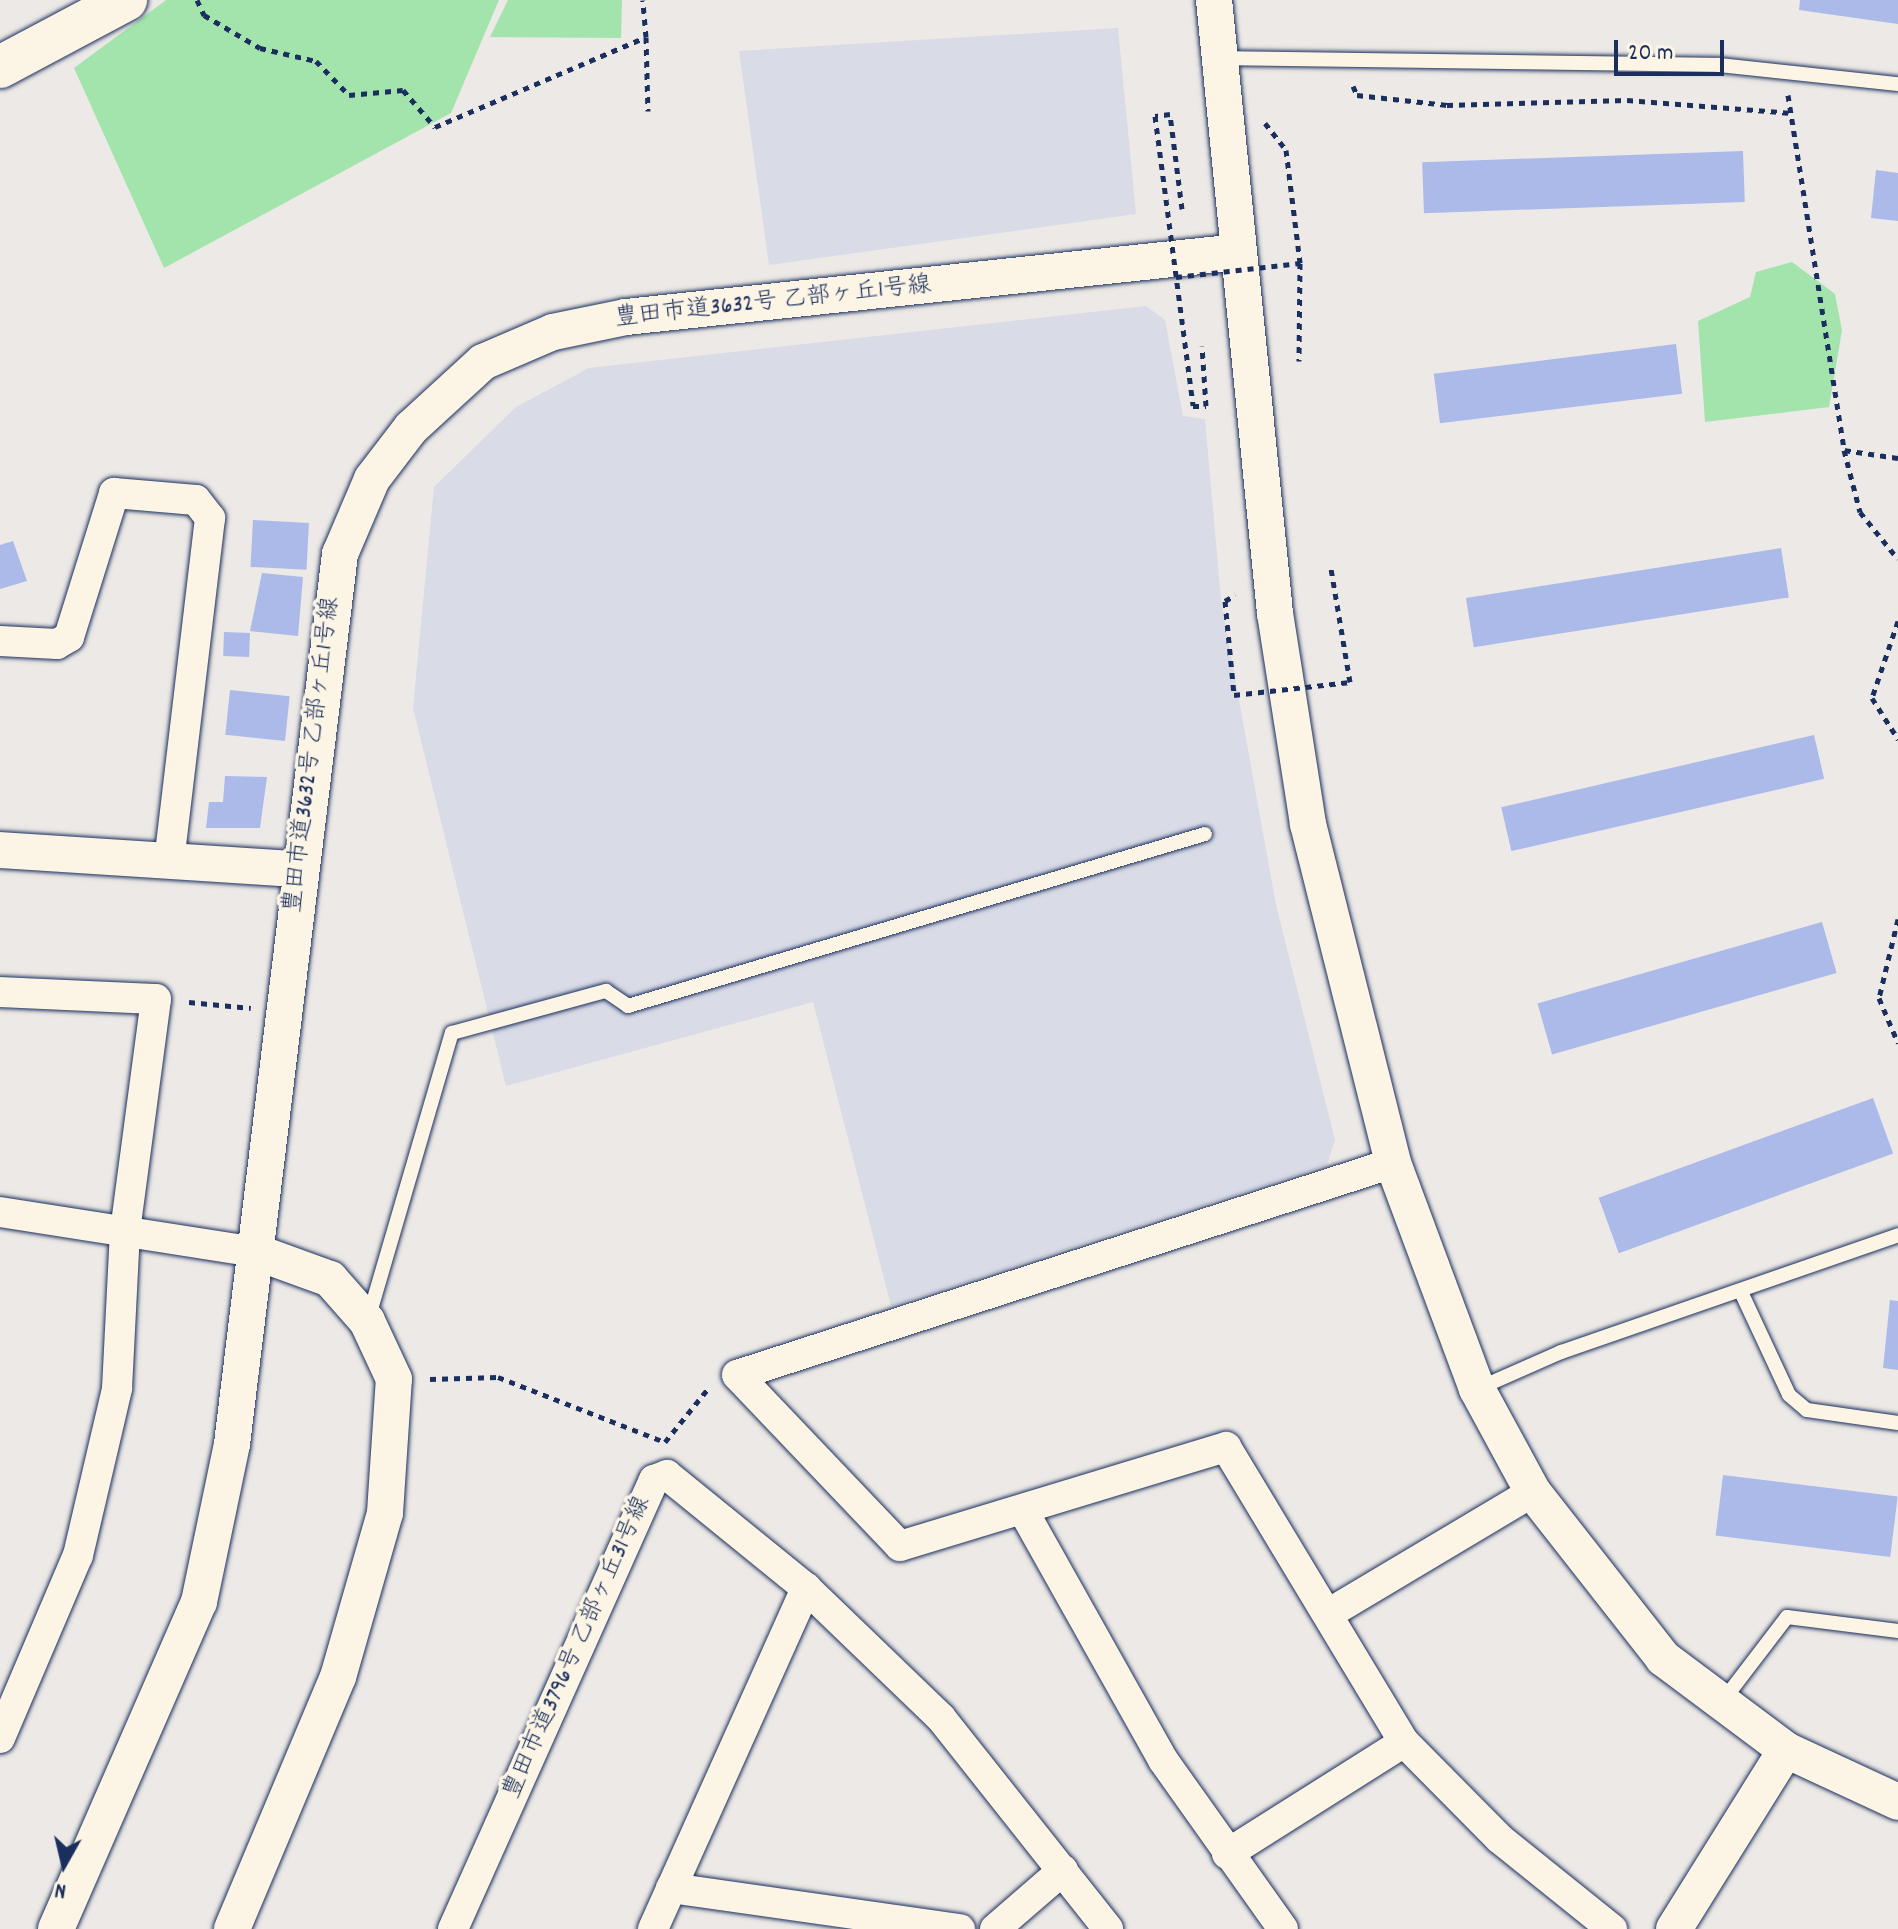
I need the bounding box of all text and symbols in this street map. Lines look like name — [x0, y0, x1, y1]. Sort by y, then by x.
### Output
scale bar — [1618, 24, 1728, 74]
text: 20 m — [1628, 37, 1674, 71]
street label: 豊田市道3632号 乙部ヶ丘1号線 — [613, 272, 933, 334]
street label: 豊田市道3632号 乙部ヶ丘1号線 — [279, 595, 347, 915]
street label: 豊田市道3796号 乙部ヶ丘31号線 — [498, 1492, 658, 1804]
north arrow — [24, 1825, 104, 1905]
text: N — [53, 1873, 68, 1905]

